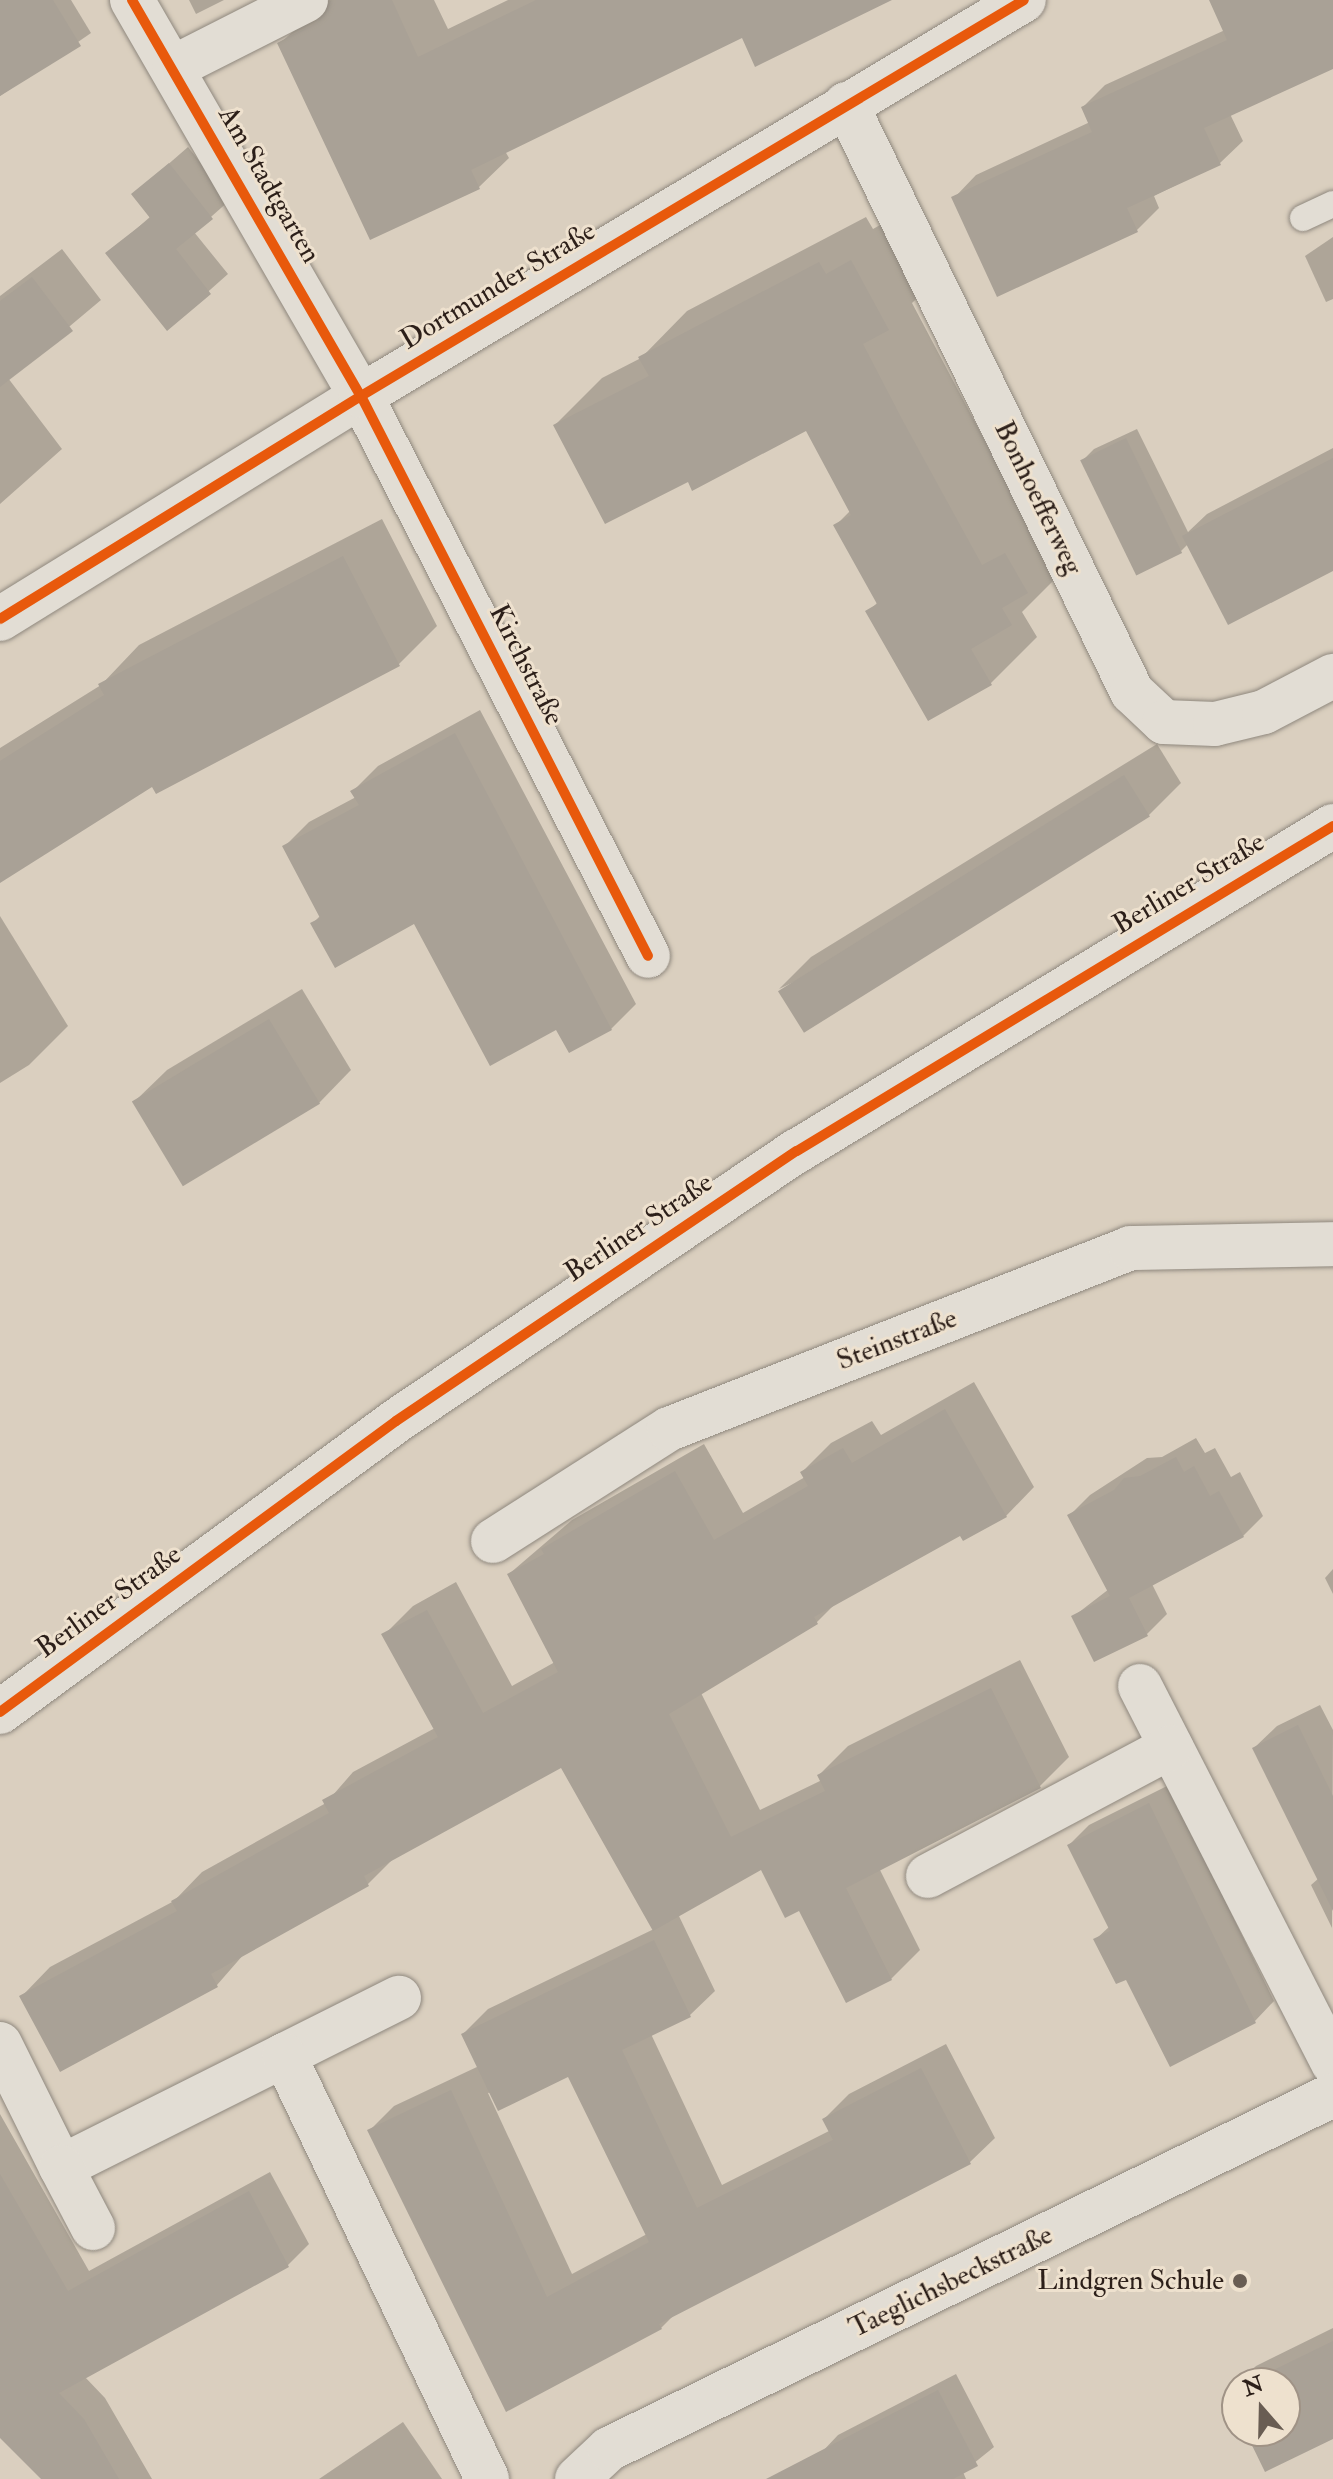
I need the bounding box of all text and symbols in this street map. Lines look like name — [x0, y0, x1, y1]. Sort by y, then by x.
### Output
street label: Am Stadtgarten — [211, 101, 327, 269]
street label: Dortmunder Straße — [394, 215, 602, 357]
street label: Bonhoefferweg — [986, 416, 1090, 580]
street label: Kirchstraße — [481, 599, 571, 731]
street label: Berliner Straße — [1107, 826, 1271, 942]
street label: Berliner Straße — [559, 1166, 719, 1290]
street label: Steinstraße — [832, 1302, 962, 1378]
street label: Berliner Straße — [30, 1538, 188, 1666]
street label: Taeglichsbeckstraße — [844, 2218, 1058, 2346]
place label: Lindgren Schule — [1037, 2264, 1224, 2298]
marker: Lindgren Schule — [1231, 2272, 1249, 2290]
north arrow — [1221, 2367, 1301, 2447]
text: N — [1239, 2370, 1268, 2403]

